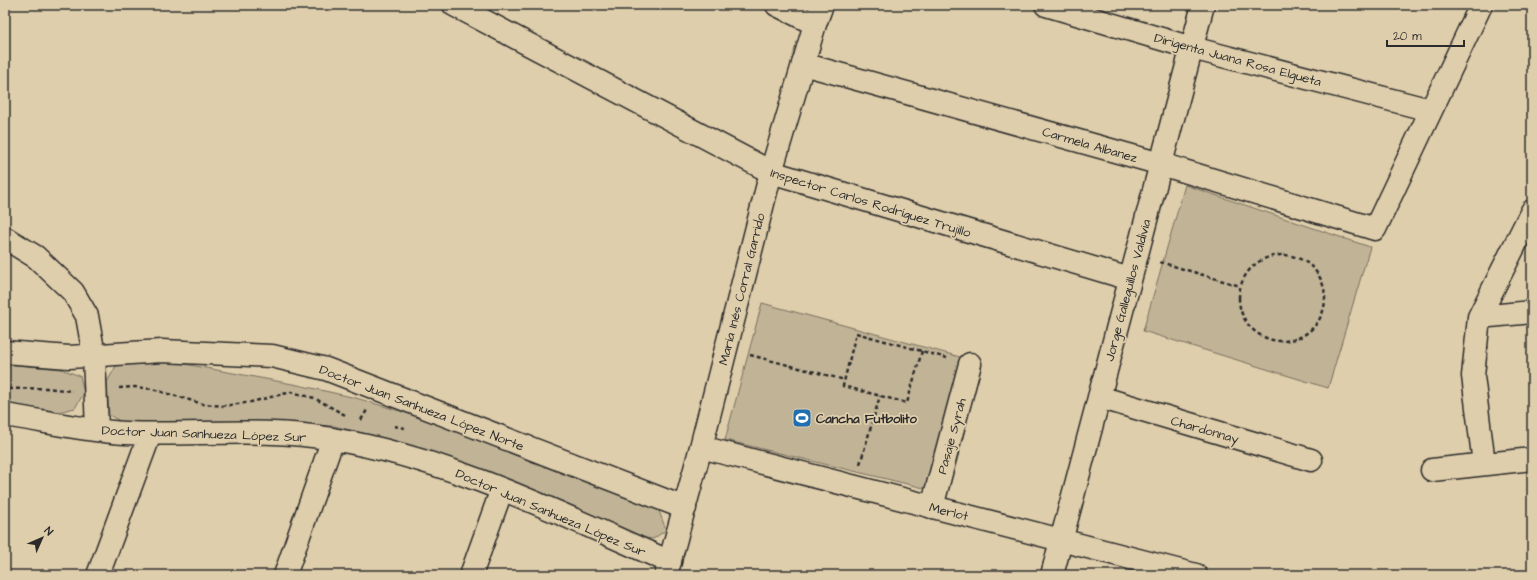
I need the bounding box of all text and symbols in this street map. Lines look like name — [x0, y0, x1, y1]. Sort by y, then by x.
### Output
scale bar — [1387, 22, 1464, 48]
text: 20 m — [1393, 28, 1422, 45]
street label: Dirigenta Juana Rosa Elgueta — [1152, 29, 1324, 92]
street label: Carmela Albanez — [1040, 123, 1140, 167]
street label: Inspector Carlos Rodríguez Trujillo — [768, 164, 974, 243]
street label: María Inés Corral Garrido — [714, 211, 770, 367]
street label: Jorge Galleguillos Valdivia — [1100, 217, 1157, 363]
street label: Doctor Juan Sanhueza López Norte — [317, 361, 526, 455]
street label: Pasaje Syrah — [933, 396, 972, 477]
sports icon: Cancha Futbolito — [791, 407, 813, 429]
place label: Cancha Futbolito — [816, 410, 918, 428]
street label: Chardonnay — [1168, 412, 1241, 449]
street label: Doctor Juan Sanhueza López Sur — [101, 421, 307, 447]
street label: Doctor Juan Sanhueza López Sur — [453, 465, 648, 561]
street label: Merlot — [927, 498, 971, 526]
north arrow — [22, 518, 62, 558]
text: N — [41, 524, 57, 539]

